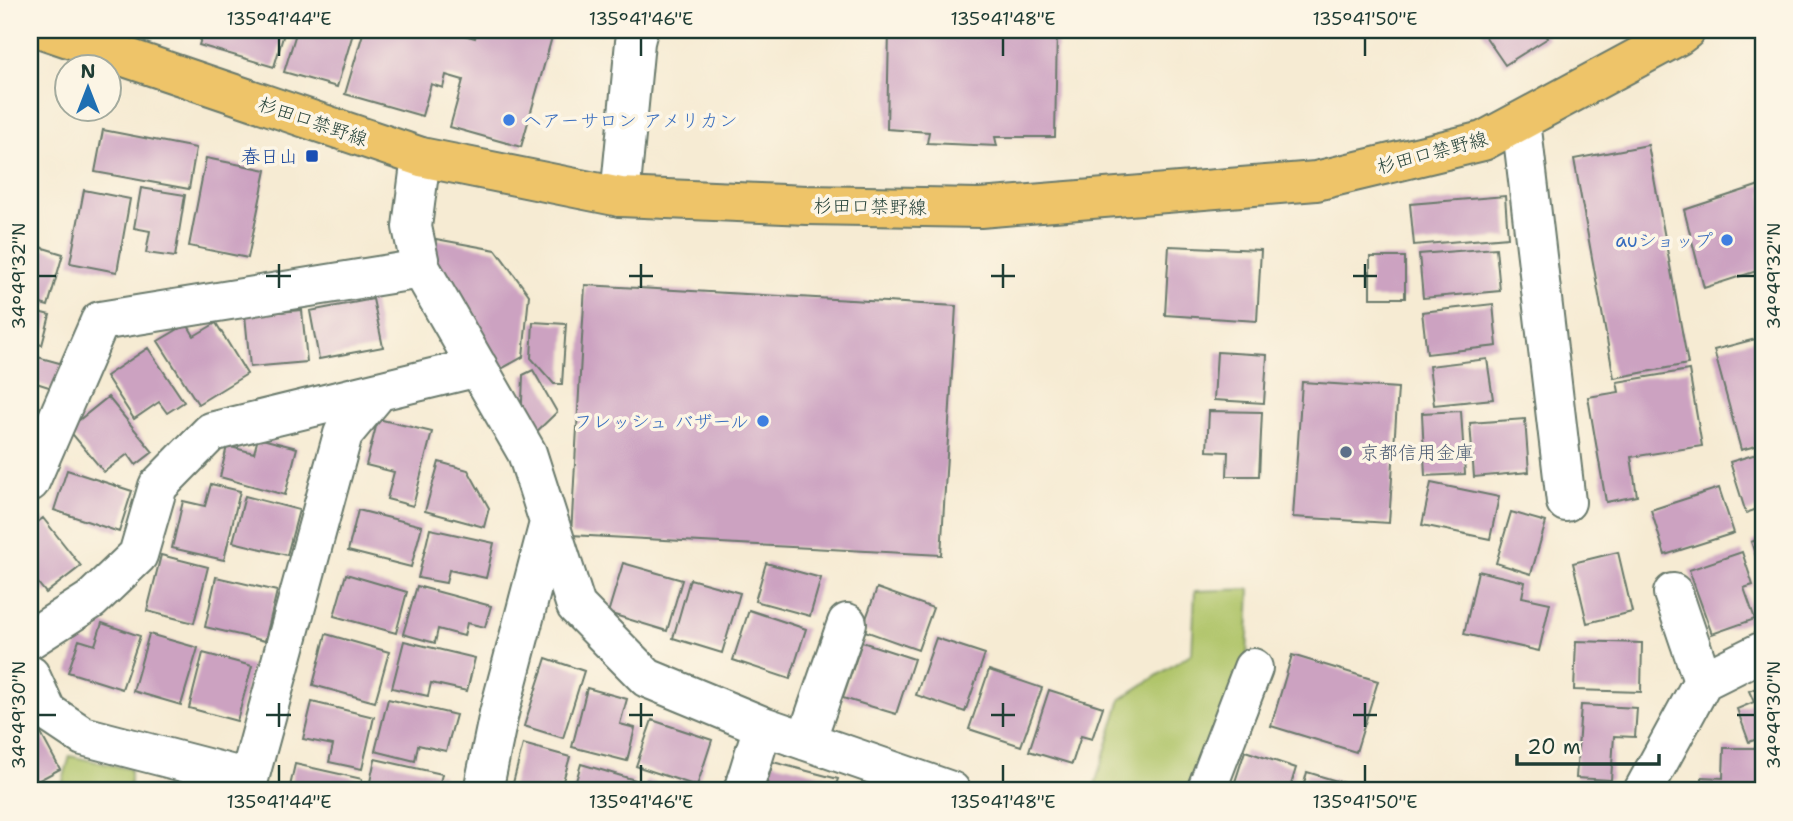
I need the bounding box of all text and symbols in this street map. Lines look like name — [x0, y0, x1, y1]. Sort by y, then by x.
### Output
text: 135°41'44"E — [226, 7, 332, 31]
text: 135°41'46"E — [589, 7, 693, 31]
text: 135°41'48"E — [950, 7, 1056, 31]
text: 135°41'50"E — [1312, 7, 1418, 31]
north arrow — [52, 52, 122, 122]
text: N — [80, 59, 96, 84]
street label: 杉田口禁野線 — [255, 91, 371, 152]
place label: ヘアーサロン アメリカン — [523, 108, 738, 133]
marker: ヘアーサロン アメリカン — [501, 112, 517, 128]
street label: 杉田口禁野線 — [1374, 126, 1490, 179]
place label: 春日山 — [241, 144, 298, 169]
marker: 春日山 — [304, 148, 320, 164]
street label: 杉田口禁野線 — [813, 193, 927, 220]
text: 34°49'32"N — [7, 223, 31, 329]
text: 34°49'32"N — [1762, 223, 1786, 329]
place label: auショップ — [1615, 228, 1713, 253]
marker: auショップ — [1719, 232, 1735, 248]
place label: フレッシュ バザール — [574, 409, 749, 434]
marker: フレッシュ バザール — [755, 413, 771, 429]
place label: 京都信用金庫 — [1360, 440, 1474, 465]
marker: 京都信用金庫 — [1338, 444, 1354, 460]
text: 34°49'30"N — [7, 661, 31, 769]
text: 34°49'30"N — [1762, 661, 1786, 769]
scale bar — [1517, 723, 1658, 767]
text: 20 m — [1527, 733, 1581, 761]
text: 135°41'44"E — [226, 790, 332, 814]
text: 135°41'46"E — [589, 790, 693, 814]
text: 135°41'48"E — [950, 790, 1056, 814]
text: 135°41'50"E — [1312, 790, 1418, 814]

